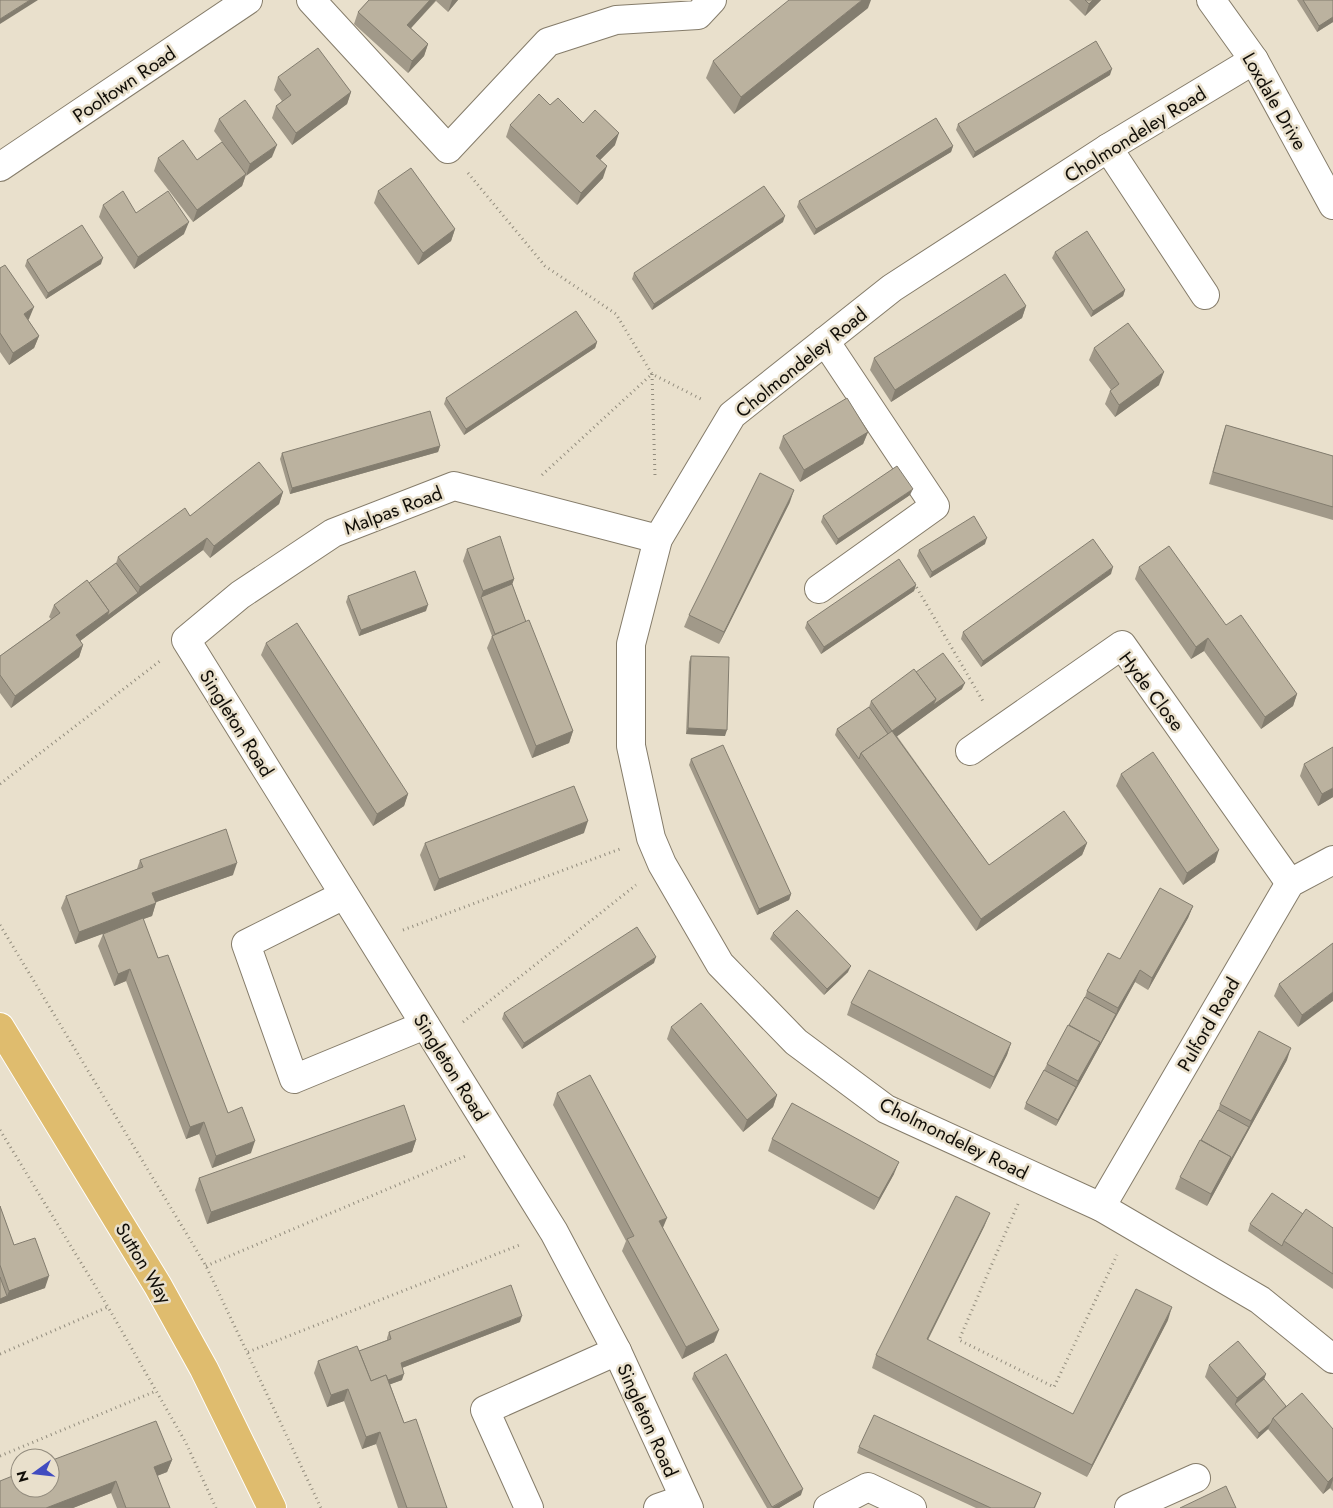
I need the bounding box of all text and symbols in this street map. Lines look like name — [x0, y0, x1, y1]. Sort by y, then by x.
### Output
street label: Pooltown Road — [67, 40, 181, 129]
street label: Loxdale Drive — [1236, 47, 1314, 155]
street label: Cholmondeley Road — [1059, 80, 1211, 189]
street label: Cholmondeley Road — [730, 301, 873, 424]
street label: Malpas Road — [340, 479, 446, 542]
street label: Hyde Close — [1113, 646, 1191, 737]
street label: Singleton Road — [193, 664, 280, 782]
street label: Pulford Road — [1171, 972, 1246, 1076]
street label: Singleton Road — [407, 1008, 494, 1126]
street label: Cholmondeley Road — [875, 1091, 1033, 1186]
street label: Sutton Way — [109, 1218, 179, 1309]
street label: Singleton Road — [610, 1359, 685, 1481]
north arrow — [10, 1448, 60, 1498]
text: N — [11, 1468, 34, 1484]

